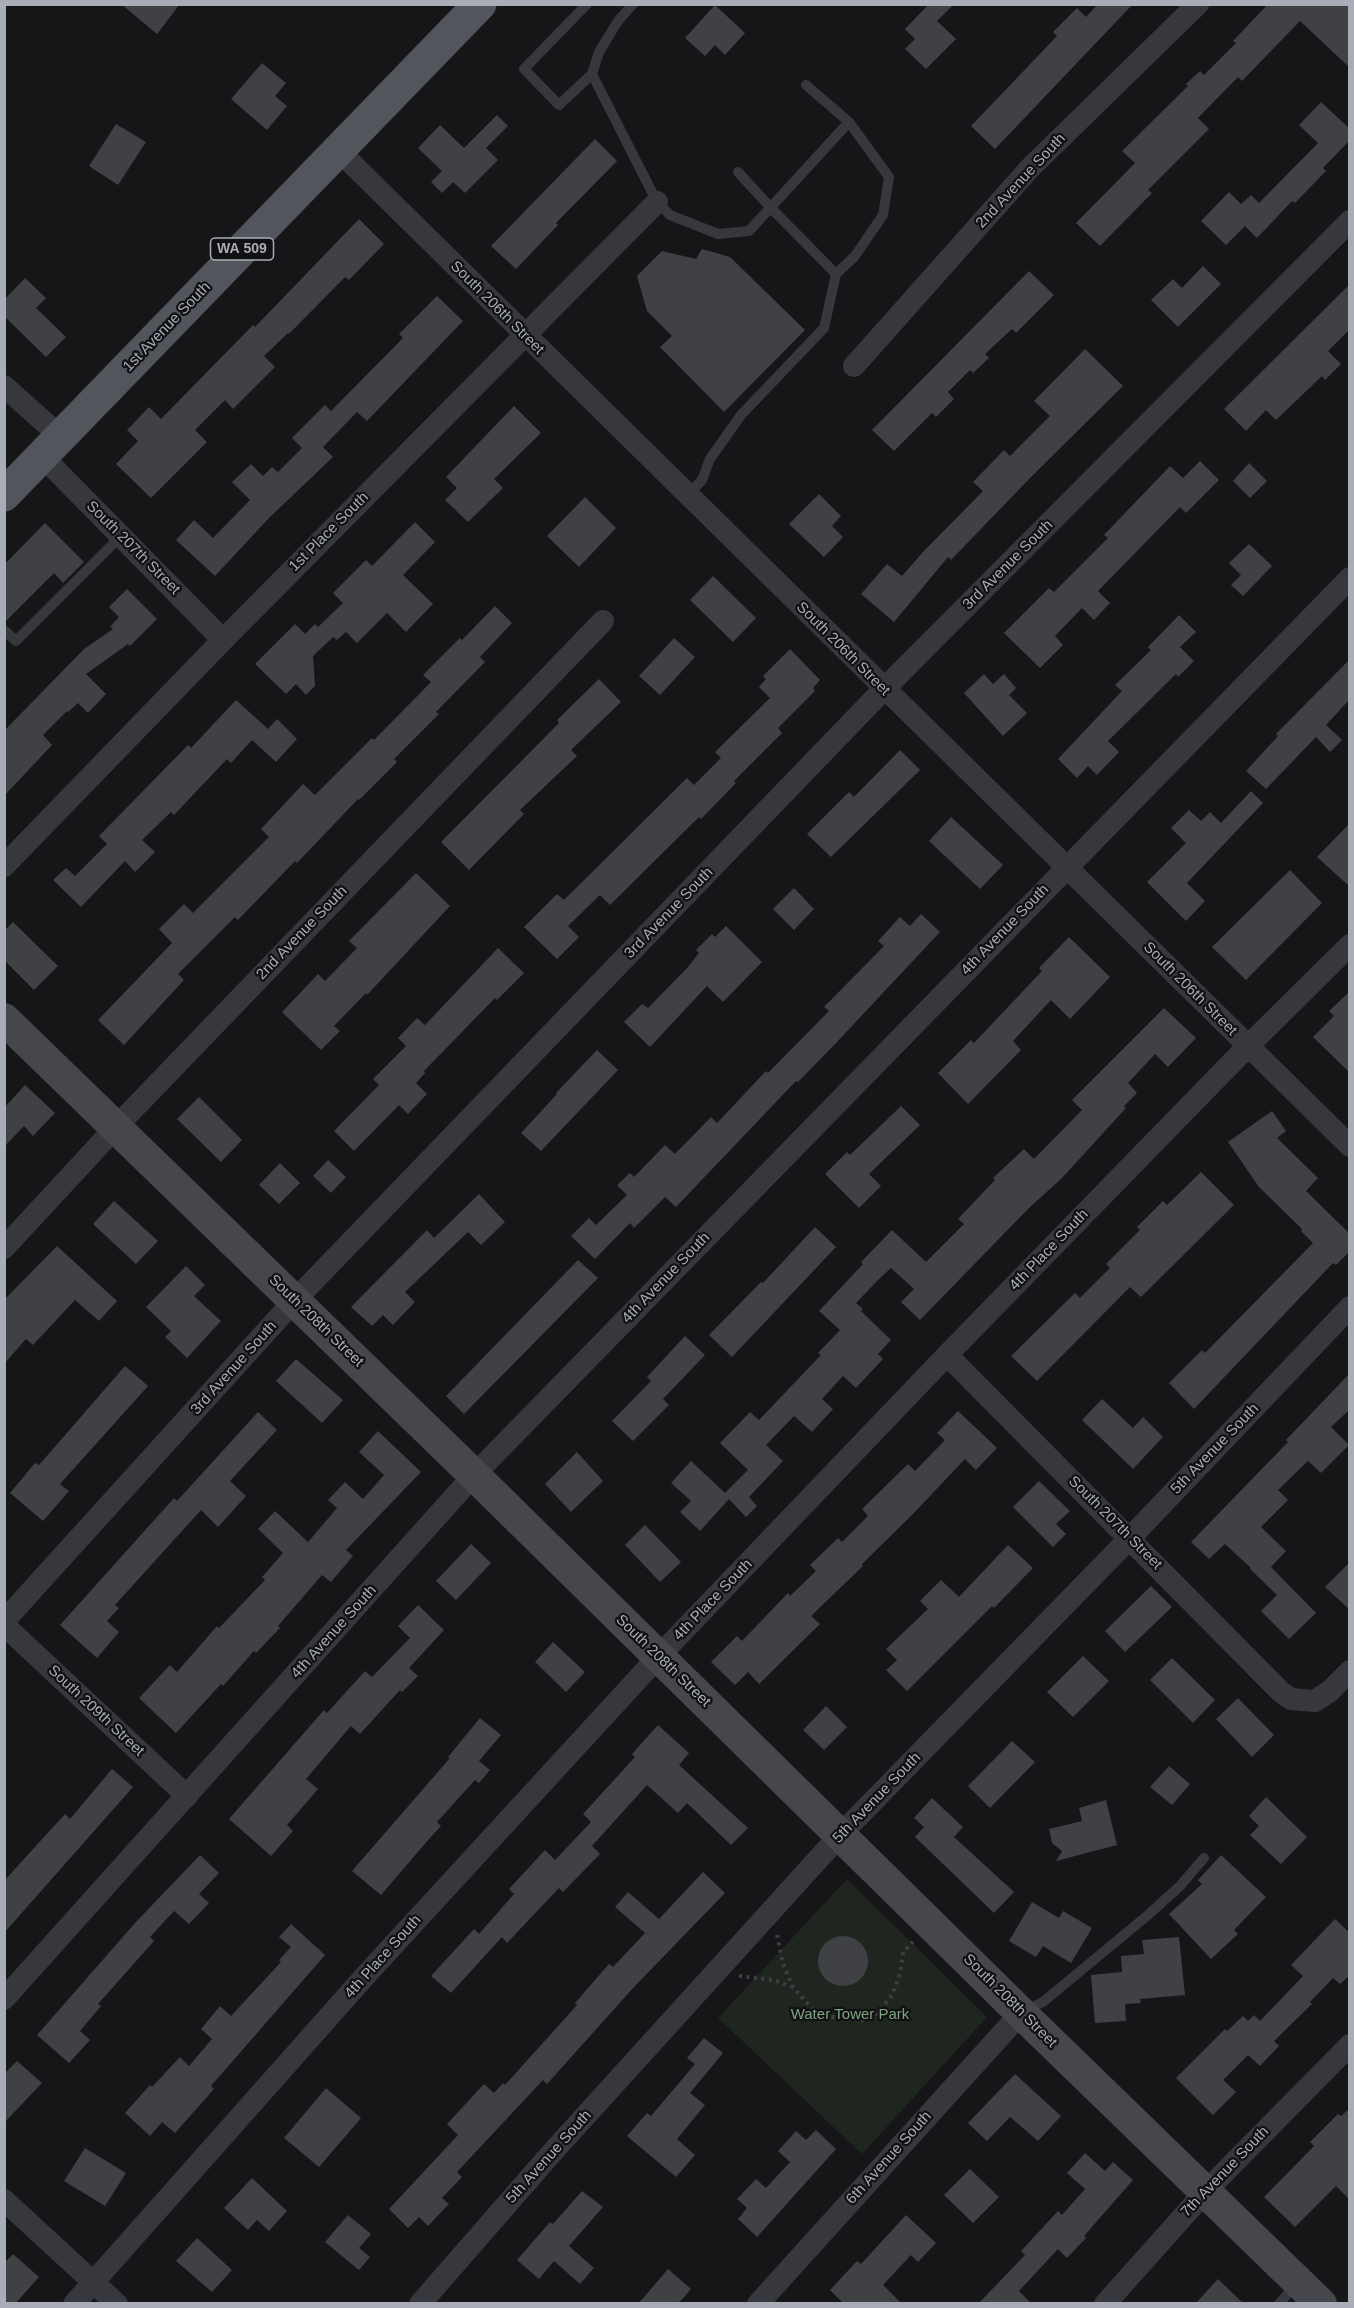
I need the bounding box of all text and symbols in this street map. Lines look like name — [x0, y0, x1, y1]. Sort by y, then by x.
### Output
street label: 2nd Avenue South — [972, 130, 1070, 232]
road number: WA 509 — [210, 238, 274, 260]
street label: South 206th Street — [446, 257, 548, 359]
street label: 1st Avenue South — [119, 278, 215, 376]
street label: 1st Place South — [285, 488, 373, 576]
street label: South 207th Street — [82, 497, 184, 599]
street label: 3rd Avenue South — [959, 516, 1057, 614]
street label: South 206th Street — [792, 598, 894, 700]
street label: 3rd Avenue South — [621, 864, 717, 962]
street label: 4th Avenue South — [957, 881, 1053, 979]
street label: 2nd Avenue South — [253, 882, 351, 984]
street label: South 206th Street — [1139, 938, 1241, 1040]
street label: 4th Place South — [1006, 1206, 1092, 1294]
street label: 4th Avenue South — [618, 1229, 714, 1327]
street label: South 208th Street — [265, 1271, 367, 1371]
street label: 3rd Avenue South — [187, 1317, 281, 1419]
street label: 5th Avenue South — [1167, 1400, 1263, 1498]
street label: South 207th Street — [1064, 1472, 1166, 1574]
street label: 4th Place South — [670, 1556, 756, 1644]
street label: 4th Avenue South — [288, 1582, 380, 1682]
street label: South 208th Street — [612, 1611, 714, 1711]
street label: South 209th Street — [44, 1662, 148, 1760]
street label: 5th Avenue South — [829, 1749, 925, 1847]
street label: 4th Place South — [341, 1912, 425, 2002]
street label: South 208th Street — [959, 1950, 1061, 2052]
park label: Water Tower Park — [791, 2006, 909, 2024]
street label: 5th Avenue South — [503, 2107, 595, 2207]
street label: 6th Avenue South — [843, 2108, 935, 2208]
street label: 7th Avenue South — [1177, 2123, 1273, 2221]

